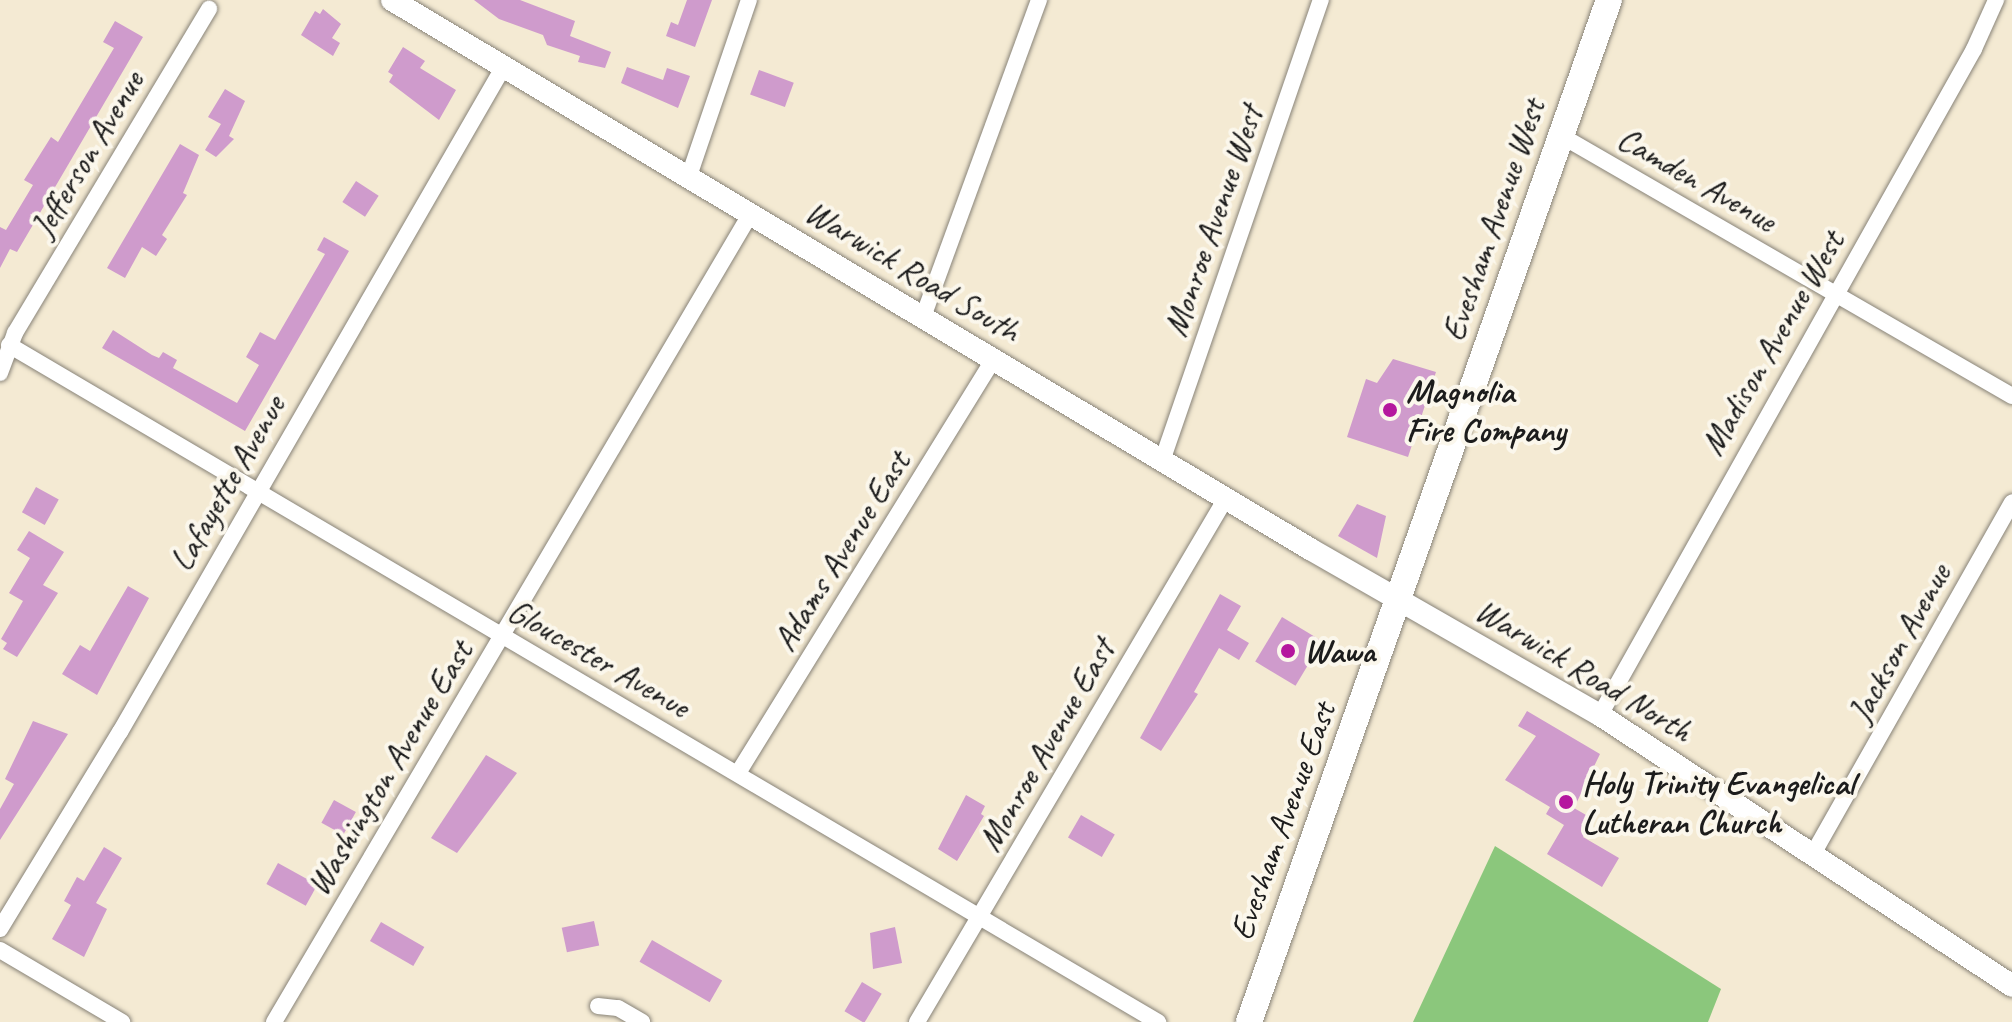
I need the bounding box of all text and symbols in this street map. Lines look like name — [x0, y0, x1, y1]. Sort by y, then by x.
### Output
street label: Jefferson Avenue — [21, 63, 153, 245]
street label: Evesham Avenue West — [1433, 94, 1553, 346]
street label: Monroe Avenue West — [1155, 101, 1271, 341]
street label: Camden Avenue — [1611, 117, 1783, 241]
street label: Warwick Road South — [799, 191, 1027, 351]
street label: Madison Avenue West — [1692, 224, 1852, 462]
place label: Magnolia Fire Company — [1406, 370, 1563, 450]
street label: Lafayette Avenue — [160, 388, 294, 578]
marker: Magnolia Fire Company — [1381, 401, 1399, 419]
street label: Adams Avenue East — [763, 444, 919, 658]
street label: Jackson Avenue — [1839, 557, 1959, 729]
street label: Warwick Road North — [1468, 589, 1700, 751]
street label: Gloucester Avenue — [501, 590, 697, 726]
place label: Wawa — [1304, 631, 1375, 671]
street label: Monroe Avenue East — [969, 632, 1123, 858]
street label: Washington Avenue East — [297, 634, 481, 902]
marker: Wawa — [1279, 642, 1297, 660]
street label: Evesham Avenue East — [1220, 697, 1344, 945]
place label: Holy Trinity Evangelical Lutheran Church — [1582, 762, 1854, 842]
marker: Holy Trinity Evangelical Lutheran Church — [1557, 793, 1575, 811]

